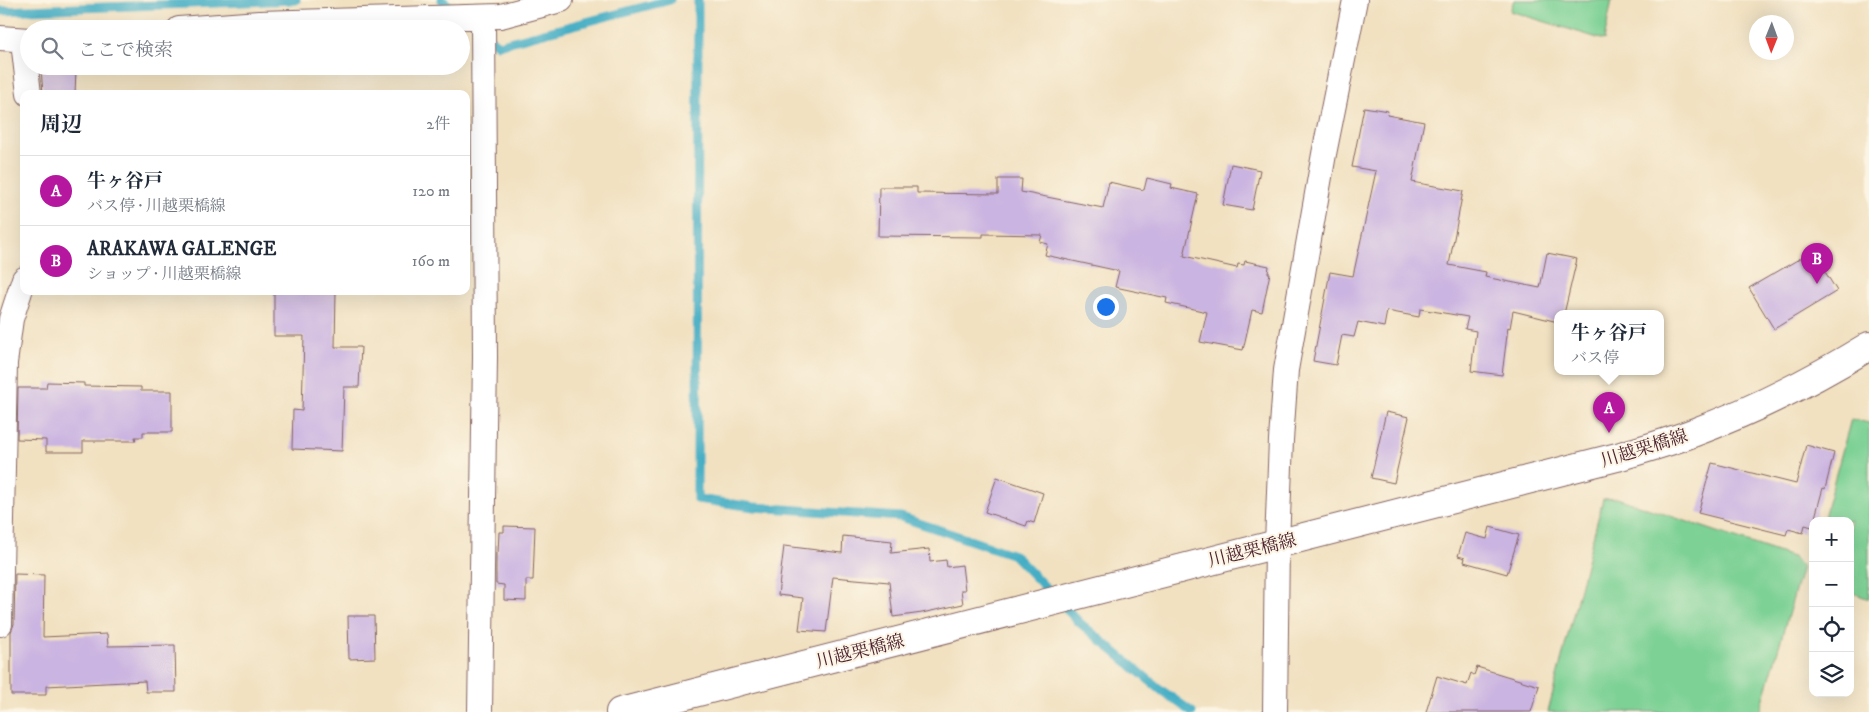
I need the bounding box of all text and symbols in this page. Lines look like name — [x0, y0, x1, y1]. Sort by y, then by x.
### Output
north arrow — [1749, 15, 1794, 60]
search box — [20, 20, 470, 75]
icon: search — [38, 34, 66, 62]
text: ここで検索 — [78, 39, 173, 62]
text: 周辺 — [40, 112, 82, 138]
text: 2件 — [426, 114, 450, 134]
text: 牛ヶ谷戸 — [87, 170, 163, 193]
text: A — [51, 181, 61, 201]
text: 120 m — [412, 181, 450, 201]
text: バス停 · 川越栗橋線 — [87, 196, 226, 216]
text: ARAKAWA GALENGE — [87, 238, 276, 261]
pin: B — [1801, 243, 1833, 284]
text: B — [51, 251, 61, 271]
text: 160 m — [412, 251, 450, 271]
text: ショップ · 川越栗橋線 — [87, 264, 241, 284]
your location — [1093, 294, 1119, 320]
popup — [1554, 310, 1664, 375]
text: 牛ヶ谷戸 — [1571, 322, 1647, 345]
text: バス停 — [1571, 348, 1619, 368]
pin: A — [1593, 392, 1625, 433]
street label: 川越栗橋線 — [1598, 425, 1691, 473]
map controls — [1809, 517, 1854, 697]
button: + — [1809, 517, 1854, 562]
street label: 川越栗橋線 — [1206, 529, 1299, 573]
button: − — [1809, 562, 1854, 607]
button: locate — [1809, 607, 1854, 652]
street label: 川越栗橋線 — [814, 630, 907, 674]
button: layers — [1809, 652, 1854, 697]

